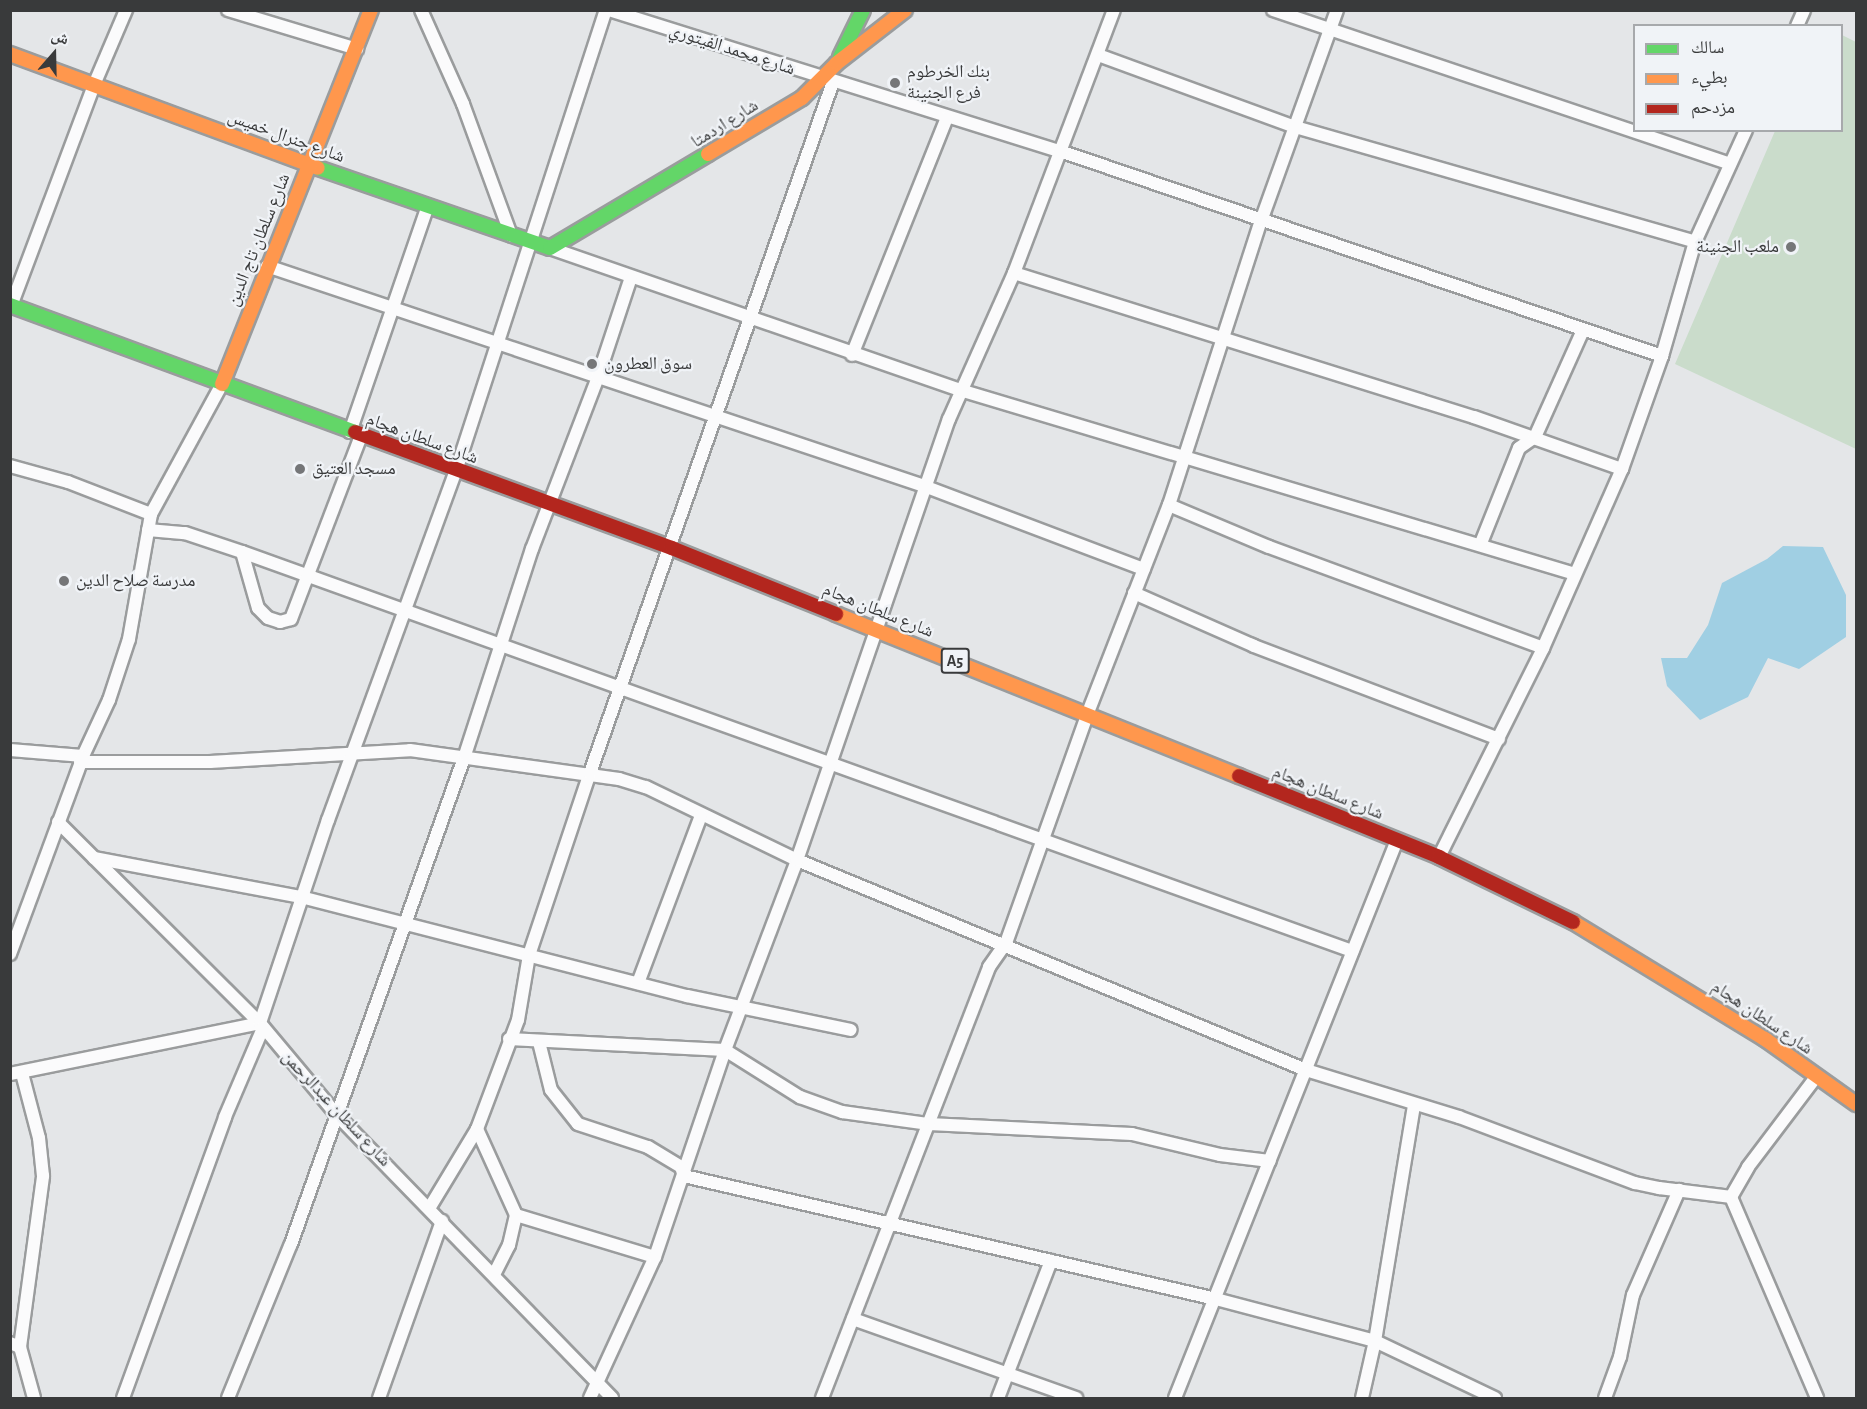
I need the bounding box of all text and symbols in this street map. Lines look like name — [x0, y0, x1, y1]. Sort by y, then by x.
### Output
street label: شارع محمد الفيتوري — [666, 20, 798, 80]
north arrow — [24, 24, 84, 84]
legend — [1633, 24, 1843, 132]
text: ش — [49, 27, 71, 48]
text: سالك — [1691, 39, 1724, 57]
place label: بنك الخرطوم فرع الجنينة — [907, 62, 990, 104]
text: بطيء — [1691, 69, 1728, 87]
marker: بنك الخرطوم فرع الجنينة — [888, 76, 902, 90]
street label: شارع اردمتا — [687, 95, 763, 153]
text: مزدحم — [1691, 99, 1735, 117]
street label: شارع جنرال خميس — [225, 106, 347, 168]
street label: شارع سلطان تاج الدين — [223, 170, 295, 310]
place label: ملعب الجنينة — [1696, 236, 1779, 258]
marker: ملعب الجنينة — [1784, 240, 1798, 254]
place label: سوق العطرون — [604, 353, 692, 375]
marker: سوق العطرون — [585, 357, 599, 371]
street label: شارع سلطان هجام — [363, 409, 481, 469]
place label: مسجد العتيق — [312, 458, 396, 480]
marker: مسجد العتيق — [293, 462, 307, 476]
place label: مدرسة صلاح الدين — [76, 570, 196, 592]
marker: مدرسة صلاح الدين — [57, 574, 71, 588]
street label: شارع سلطان هجام — [820, 579, 936, 643]
road number: A5 — [940, 648, 970, 674]
street label: شارع سلطان هجام — [1270, 761, 1386, 825]
street label: شارع سلطان هجام — [1707, 976, 1817, 1060]
street label: شارع سلطان عبدالرحمن — [277, 1047, 395, 1171]

